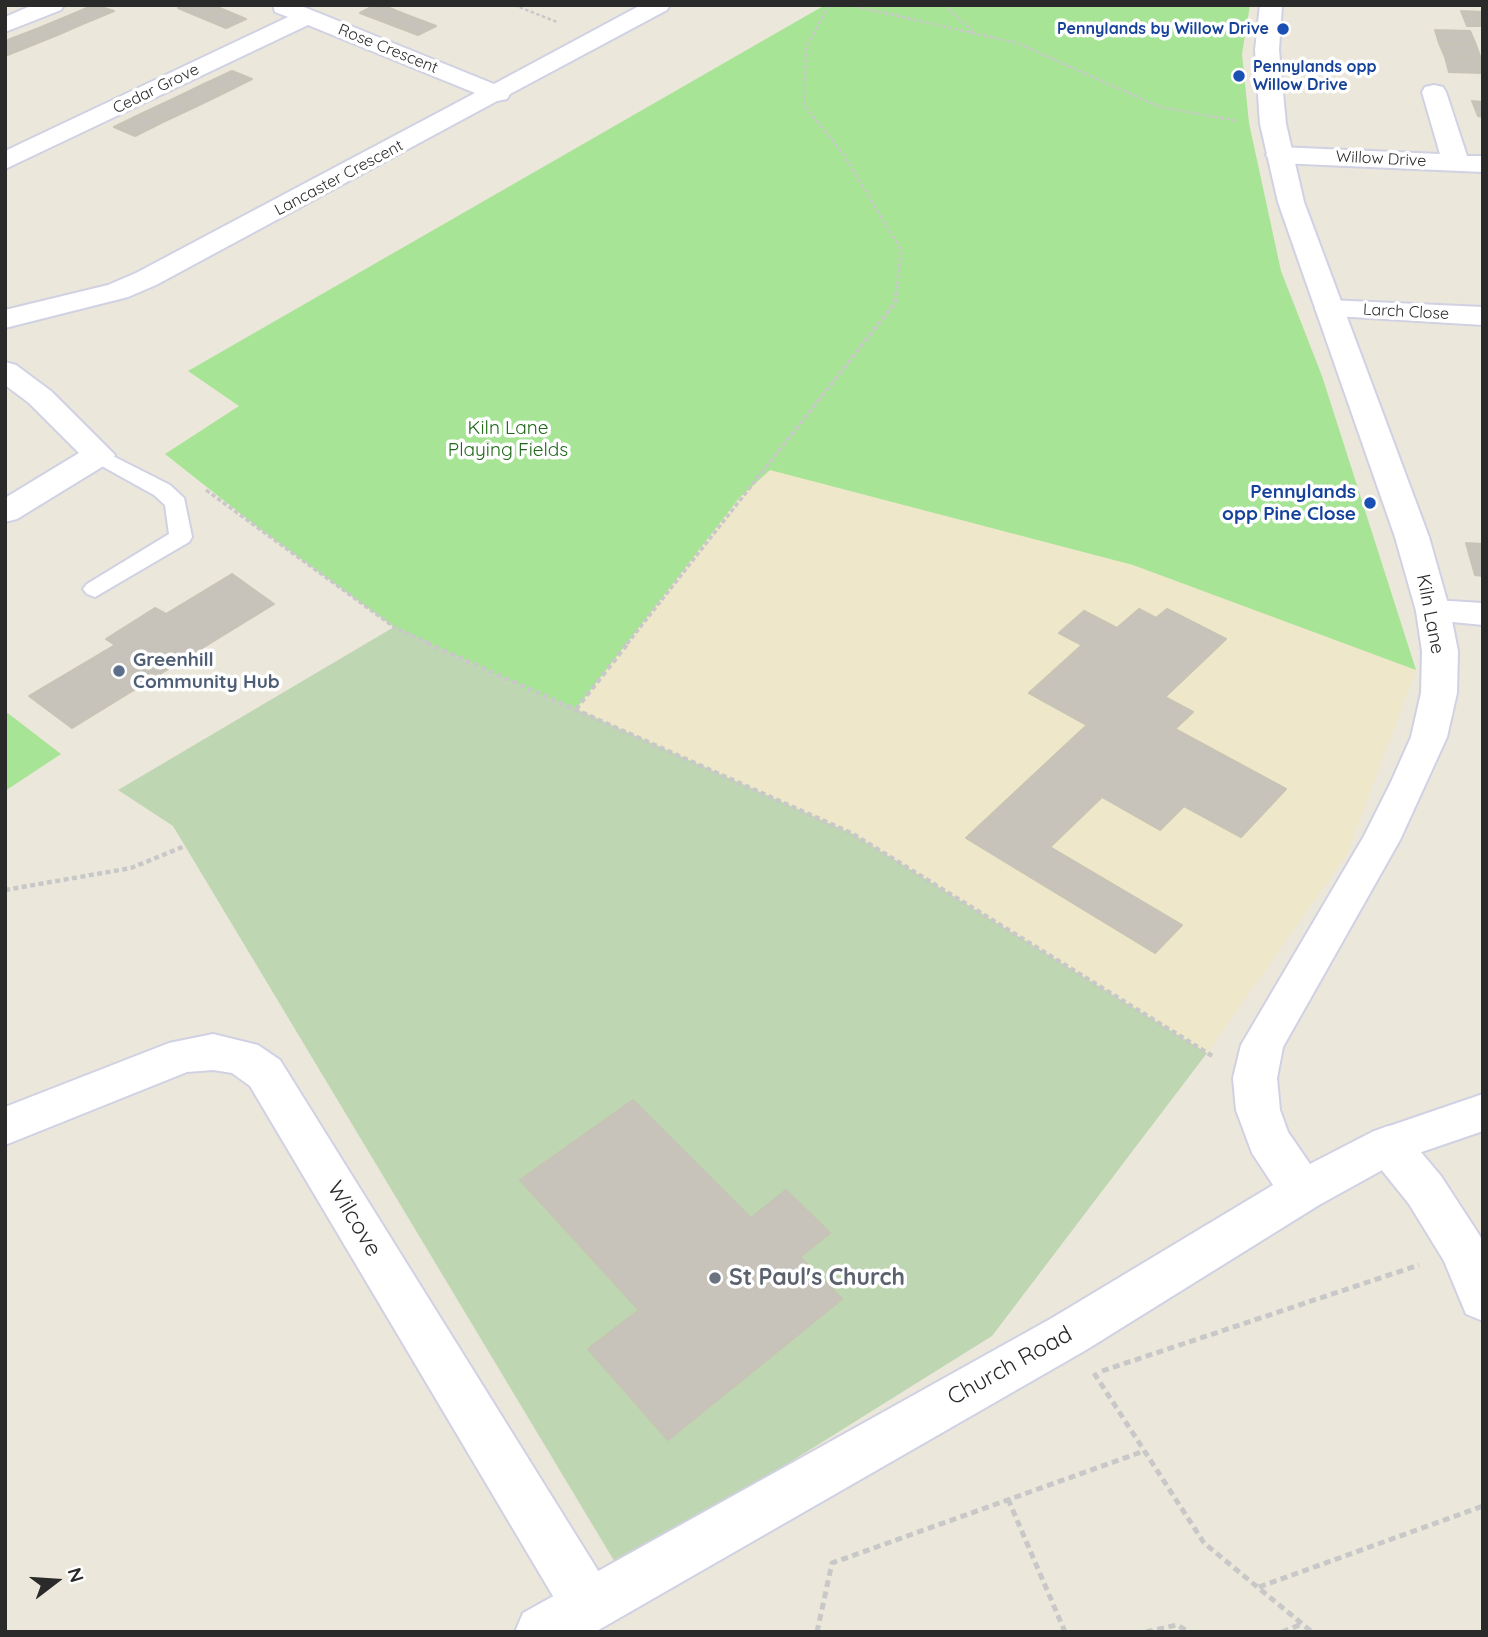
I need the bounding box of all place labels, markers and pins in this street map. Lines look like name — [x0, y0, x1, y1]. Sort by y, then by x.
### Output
place label: Pennylands by Willow Drive — [1057, 19, 1269, 39]
marker: Pennylands by Willow Drive — [1275, 21, 1291, 37]
place label: Pennylands opp Willow Drive — [1253, 57, 1377, 95]
marker: Pennylands opp Willow Drive — [1231, 68, 1247, 84]
place label: Pennylands opp Pine Close — [1222, 481, 1356, 525]
marker: Pennylands opp Pine Close — [1362, 495, 1378, 511]
place label: Greenhill Community Hub — [133, 649, 280, 693]
marker: Greenhill Community Hub — [111, 663, 127, 679]
place label: St Paul's Church — [729, 1264, 905, 1292]
marker: St Paul's Church — [707, 1270, 723, 1286]

